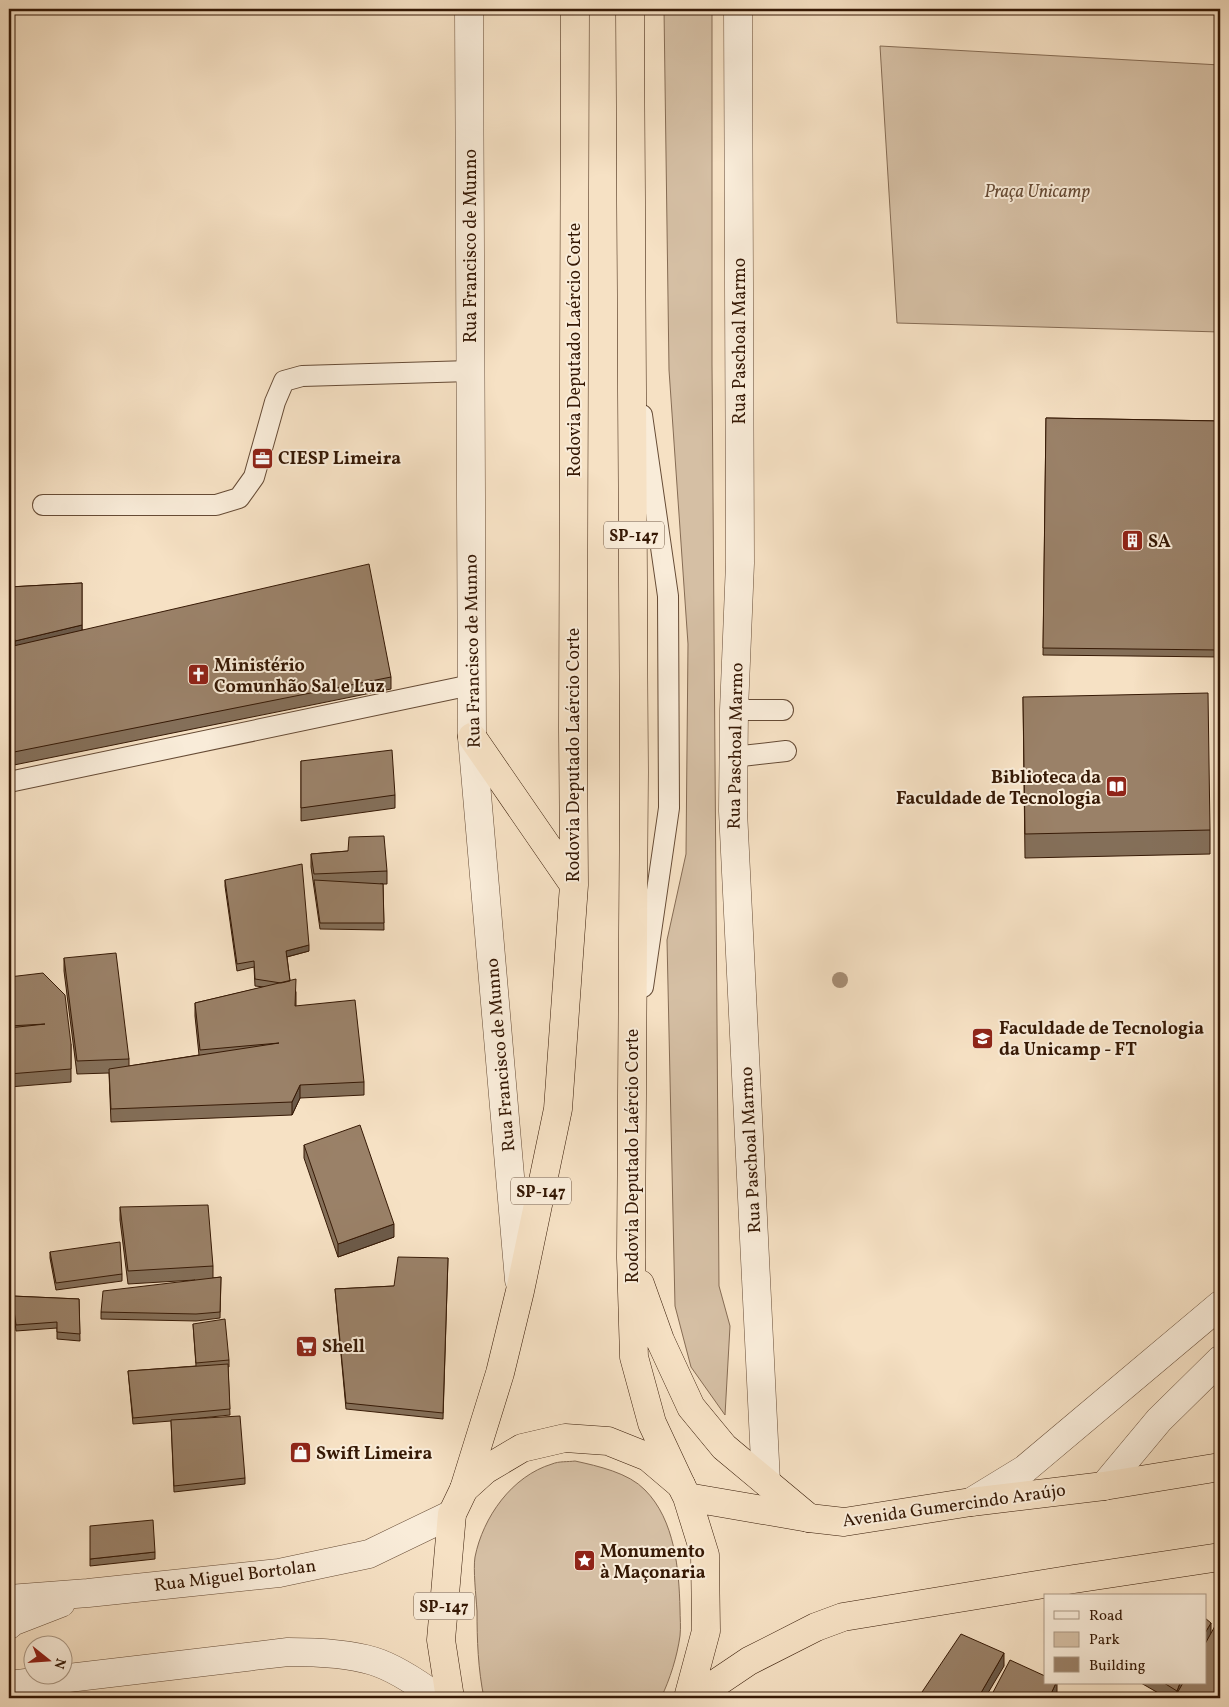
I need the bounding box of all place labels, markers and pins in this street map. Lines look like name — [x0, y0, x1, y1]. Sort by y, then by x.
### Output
office icon: CIESP Limeira — [250, 446, 274, 470]
place label: CIESP Limeira — [278, 447, 401, 472]
building icon: SA — [1120, 529, 1144, 553]
place label: SA — [1148, 530, 1171, 555]
place label: Ministério Comunhão Sal e Luz — [214, 654, 385, 700]
church icon: Ministério Comunhão Sal e Luz — [186, 663, 210, 687]
place label: Biblioteca da Faculdade de Tecnologia — [896, 766, 1101, 812]
library icon: Biblioteca da Faculdade de Tecnologia — [1105, 775, 1129, 799]
place label: Faculdade de Tecnologia da Unicamp - FT — [999, 1017, 1204, 1063]
school or university icon: Faculdade de Tecnologia da Unicamp - FT — [971, 1026, 995, 1050]
supermarket icon: Shell — [294, 1334, 318, 1358]
place label: Shell — [322, 1335, 365, 1360]
shop icon: Swift Limeira — [288, 1441, 312, 1465]
place label: Swift Limeira — [316, 1442, 432, 1467]
place label: Monumento à Maçonaria — [600, 1540, 706, 1586]
place icon: Monumento à Maçonaria — [572, 1549, 596, 1573]

